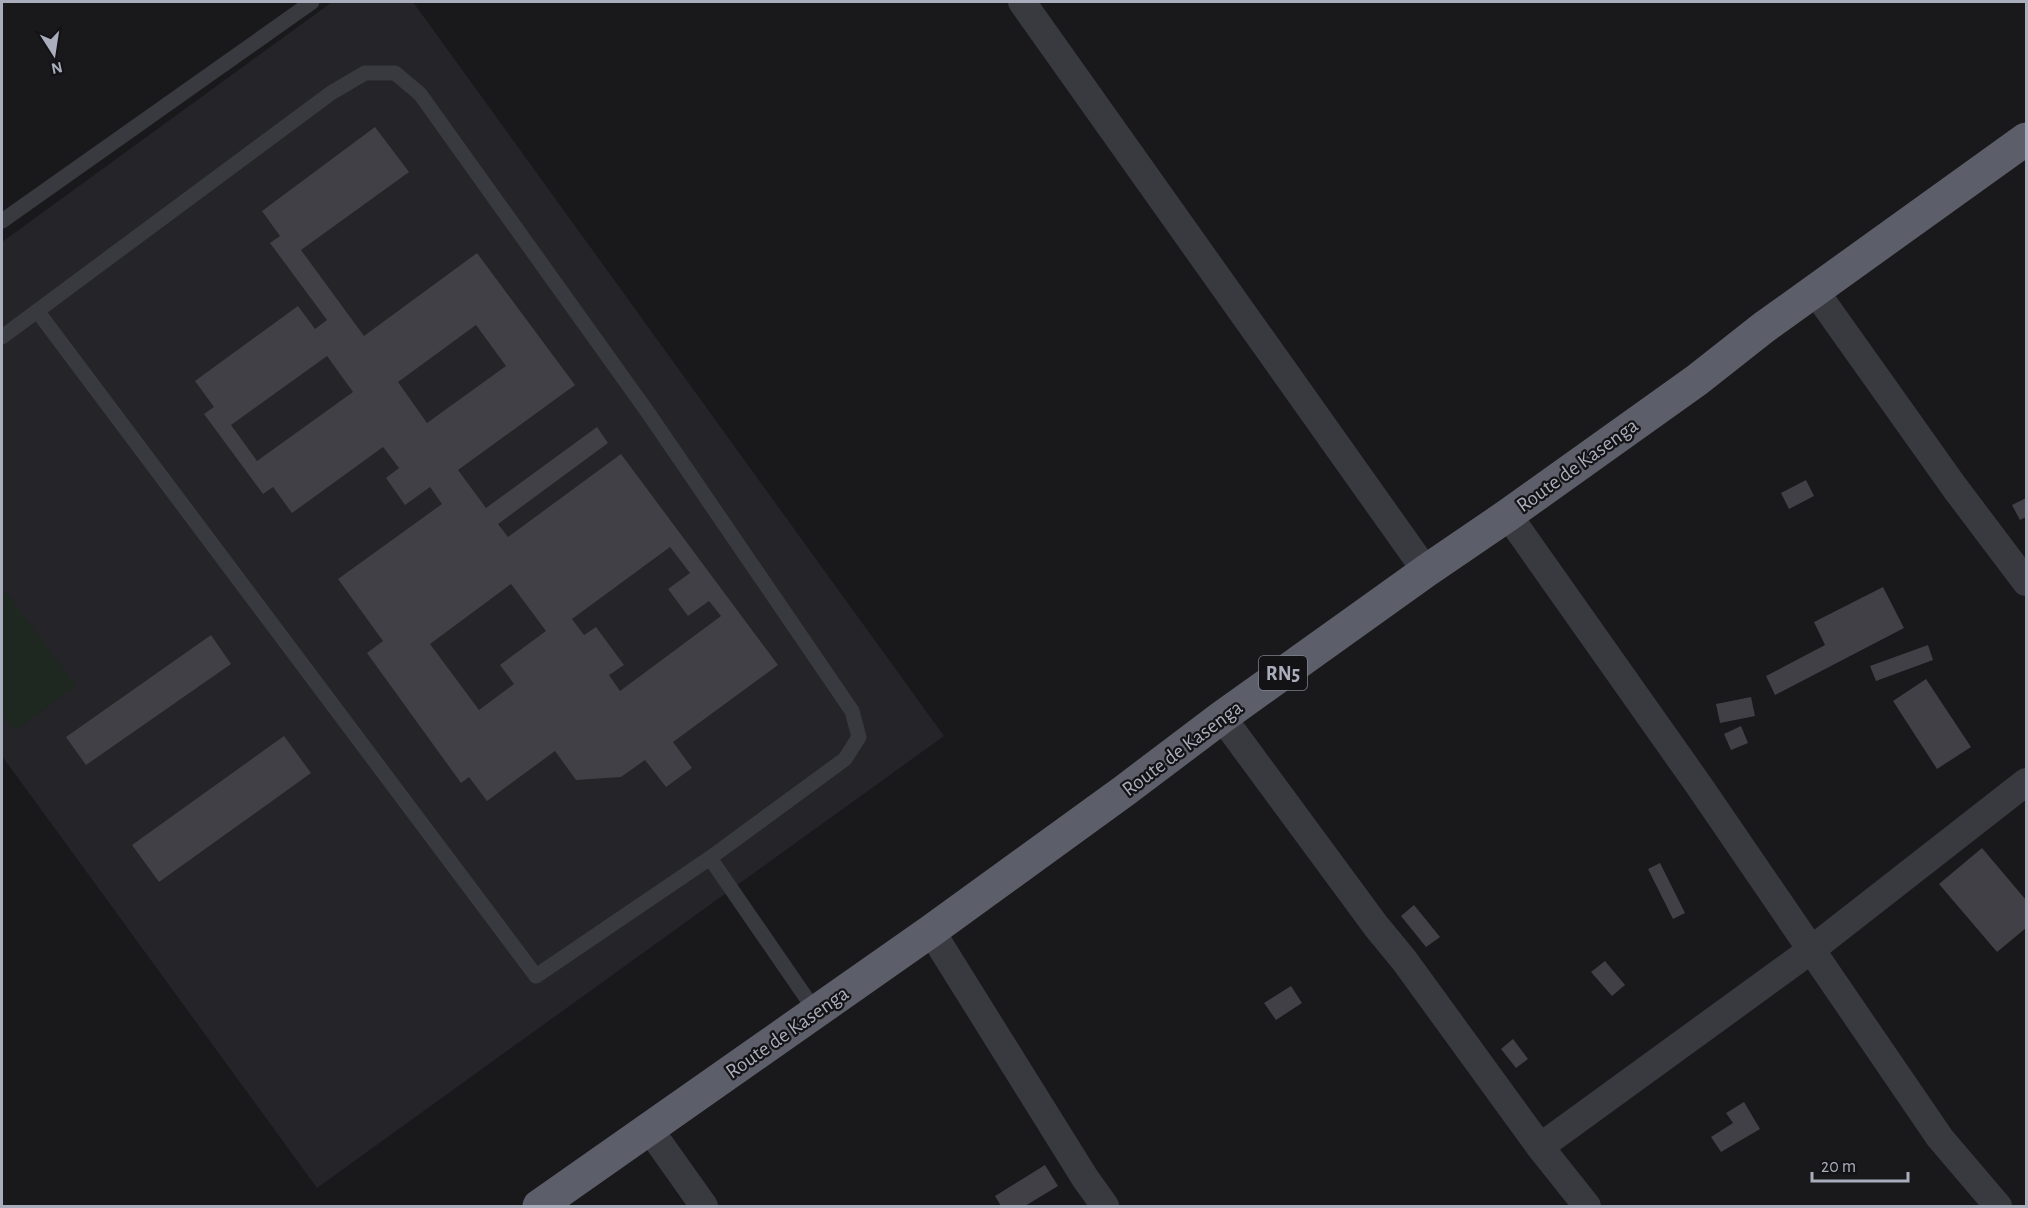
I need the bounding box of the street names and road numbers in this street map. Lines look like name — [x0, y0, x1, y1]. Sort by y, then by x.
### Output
street label: Route de Kasenga — [1513, 414, 1642, 516]
road number: RN5 — [1259, 656, 1307, 690]
street label: Route de Kasenga — [1118, 696, 1247, 800]
street label: Route de Kasenga — [722, 982, 853, 1082]

